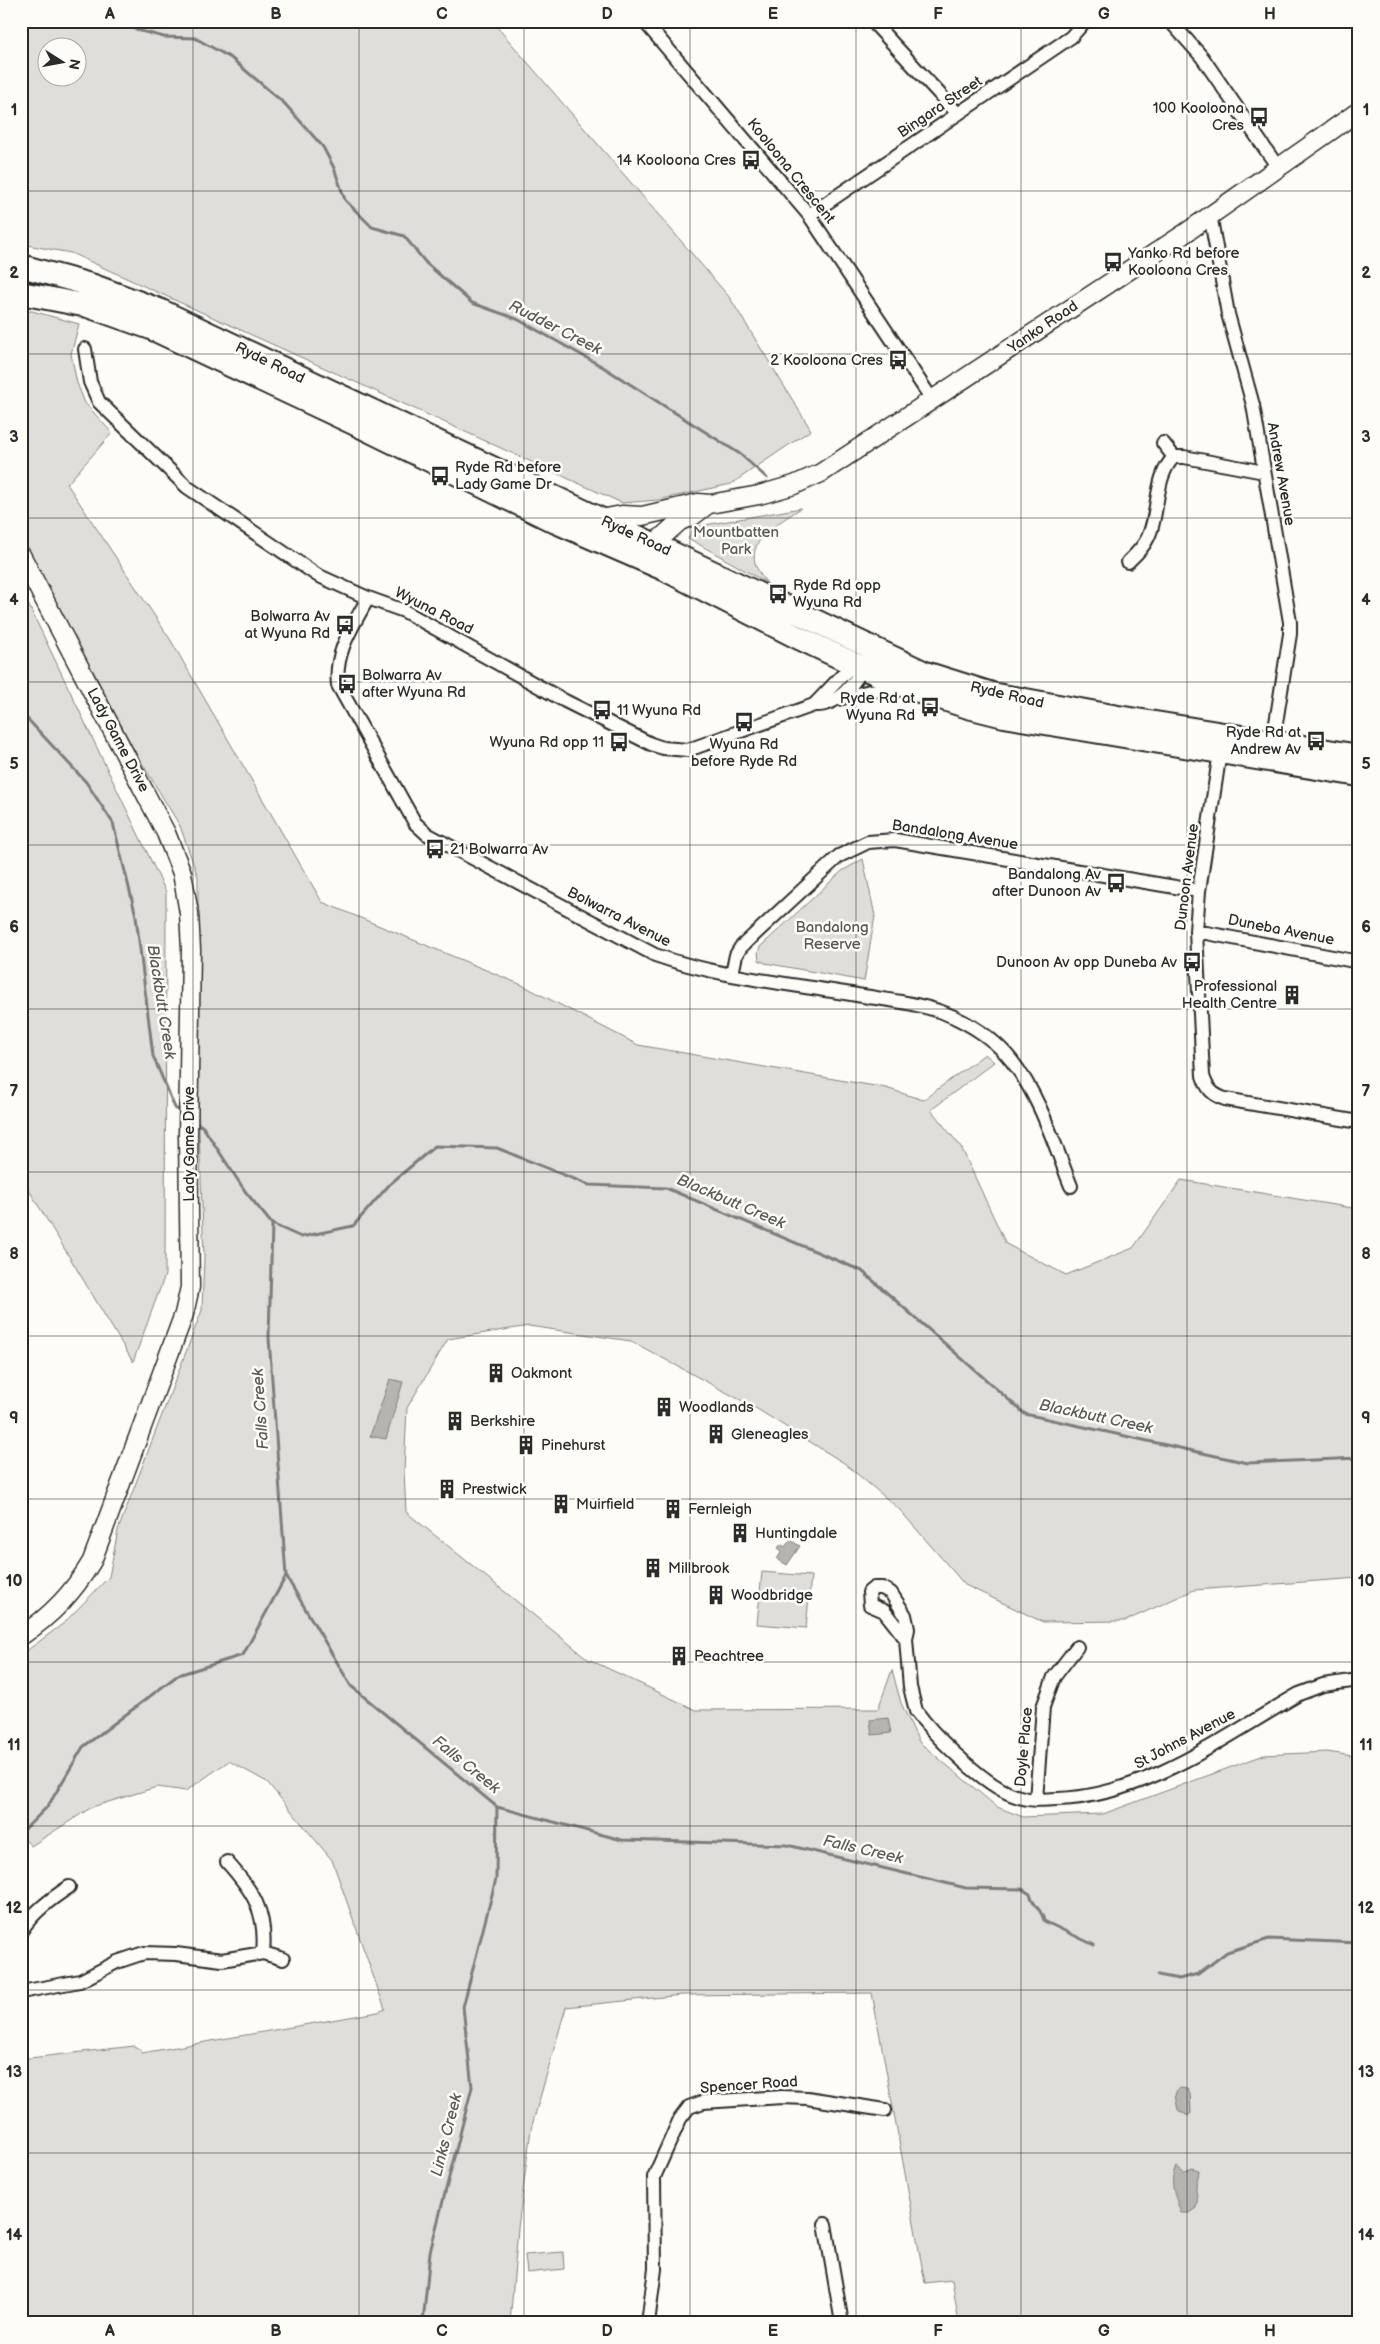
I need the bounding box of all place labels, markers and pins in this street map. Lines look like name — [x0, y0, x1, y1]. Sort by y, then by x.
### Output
place label: 100 Kooloona Cres — [1153, 99, 1245, 135]
bus stop icon: 100 Kooloona Cres — [1248, 106, 1270, 128]
bus stop icon: 14 Kooloona Cres — [740, 149, 762, 171]
place label: 14 Kooloona Cres — [617, 151, 737, 170]
place label: Yanko Rd before Kooloona Cres — [1127, 244, 1239, 280]
bus stop icon: Yanko Rd before Kooloona Cres — [1102, 251, 1124, 273]
bus stop icon: 2 Kooloona Cres — [887, 349, 909, 371]
place label: 2 Kooloona Cres — [770, 351, 884, 370]
place label: Ryde Rd before Lady Game Dr — [455, 458, 561, 494]
bus stop icon: Ryde Rd before Lady Game Dr — [429, 465, 451, 487]
place label: Ryde Rd opp Wyuna Rd — [793, 576, 881, 612]
bus stop icon: Ryde Rd opp Wyuna Rd — [767, 583, 789, 605]
place label: Bolwarra Av at Wyuna Rd — [245, 607, 331, 643]
bus stop icon: Bolwarra Av at Wyuna Rd — [334, 614, 356, 636]
place label: Bolwarra Av after Wyuna Rd — [362, 666, 466, 702]
bus stop icon: Bolwarra Av after Wyuna Rd — [336, 673, 358, 695]
place label: Ryde Rd at Wyuna Rd — [840, 689, 915, 725]
bus stop icon: Ryde Rd at Wyuna Rd — [919, 696, 941, 718]
bus stop icon: 11 Wyuna Rd — [591, 699, 613, 721]
place label: 11 Wyuna Rd — [617, 701, 701, 720]
bus stop icon: Wyuna Rd before Ryde Rd — [733, 711, 755, 733]
place label: Ryde Rd at Andrew Av — [1226, 723, 1302, 759]
bus stop icon: Ryde Rd at Andrew Av — [1305, 730, 1327, 752]
bus stop icon: Wyuna Rd opp 11 — [608, 731, 630, 753]
place label: Wyuna Rd opp 11 — [489, 733, 604, 752]
place label: Wyuna Rd before Ryde Rd — [691, 735, 797, 771]
bus stop icon: 21 Bolwarra Av — [424, 838, 446, 860]
place label: 21 Bolwarra Av — [450, 840, 549, 859]
place label: Bandalong Av after Dunoon Av — [992, 865, 1102, 901]
bus stop icon: Bandalong Av after Dunoon Av — [1105, 872, 1127, 894]
bus stop icon: Dunoon Av opp Duneba Av — [1181, 951, 1203, 973]
place label: Dunoon Av opp Duneba Av — [996, 953, 1178, 972]
place label: Professional Health Centre — [1182, 977, 1277, 1013]
building icon: Professional Health Centre — [1281, 984, 1303, 1006]
building icon: Oakmont — [485, 1362, 507, 1384]
place label: Oakmont — [511, 1364, 572, 1383]
building icon: Woodlands — [653, 1396, 675, 1418]
place label: Woodlands — [679, 1398, 754, 1417]
building icon: Berkshire — [444, 1410, 466, 1432]
place label: Berkshire — [470, 1412, 535, 1431]
building icon: Gleneagles — [705, 1423, 727, 1445]
place label: Gleneagles — [731, 1425, 809, 1444]
building icon: Pinehurst — [515, 1434, 537, 1456]
place label: Pinehurst — [541, 1436, 606, 1455]
building icon: Prestwick — [436, 1478, 458, 1500]
place label: Prestwick — [462, 1480, 527, 1499]
building icon: Muirfield — [550, 1493, 572, 1515]
place label: Muirfield — [576, 1495, 634, 1514]
building icon: Fernleigh — [662, 1498, 684, 1520]
place label: Fernleigh — [688, 1500, 752, 1519]
building icon: Huntingdale — [729, 1522, 751, 1544]
place label: Huntingdale — [755, 1524, 837, 1543]
building icon: Millbrook — [642, 1557, 664, 1579]
place label: Millbrook — [668, 1559, 730, 1578]
building icon: Woodbridge — [705, 1584, 727, 1606]
place label: Woodbridge — [731, 1586, 813, 1605]
building icon: Peachtree — [668, 1645, 690, 1667]
place label: Peachtree — [694, 1647, 764, 1666]

